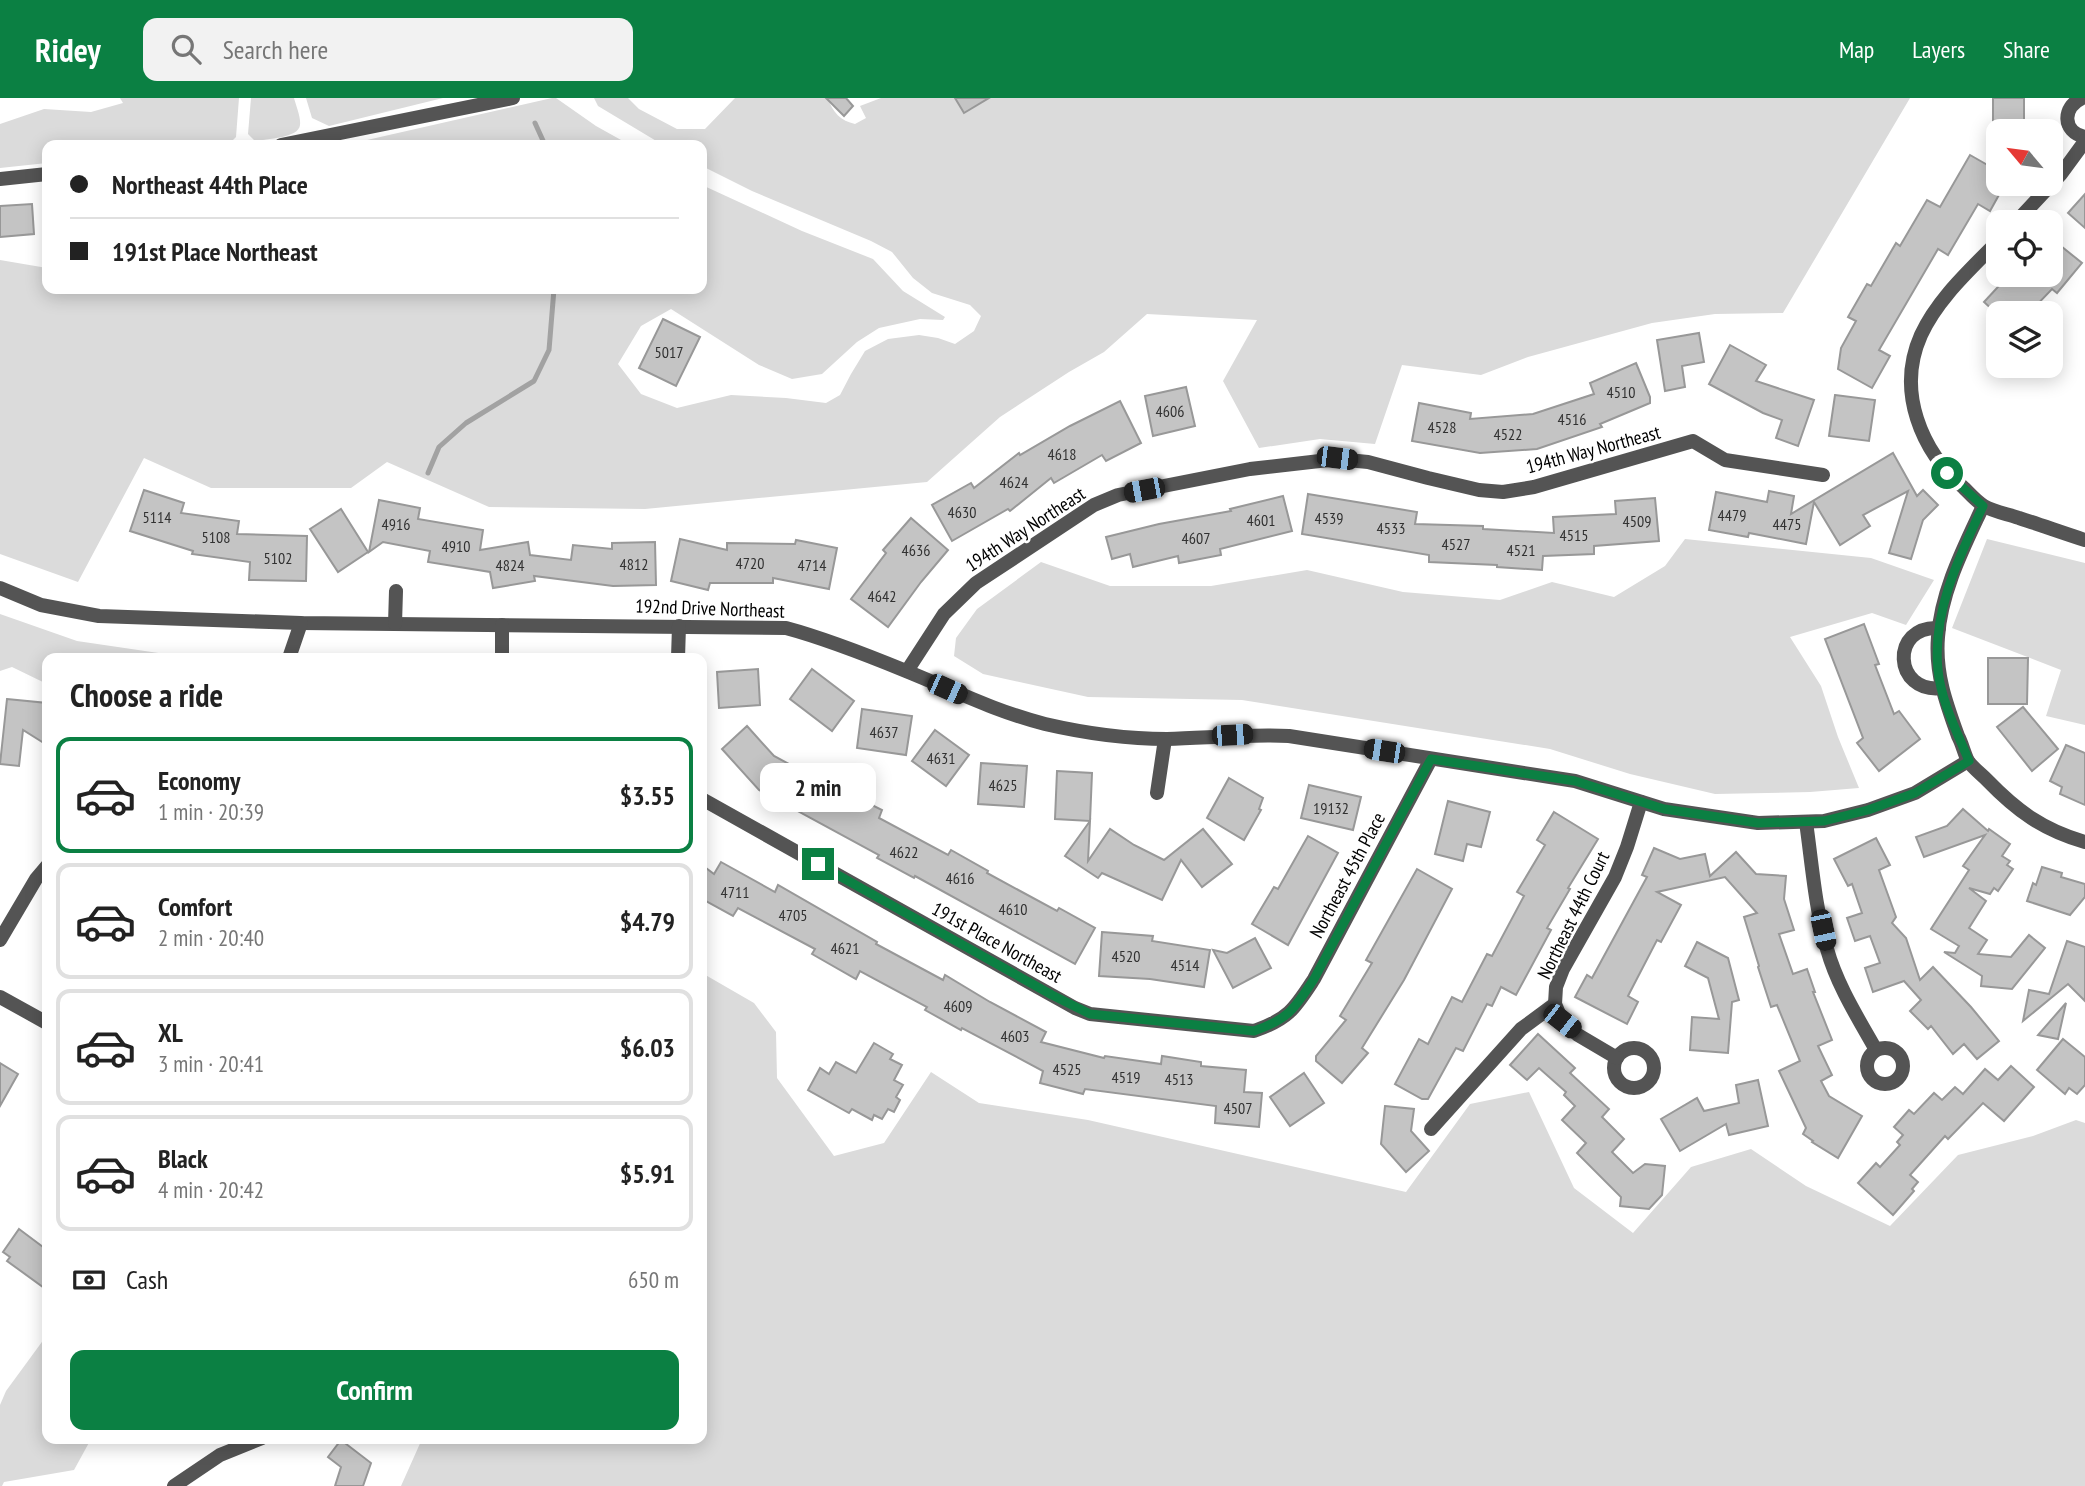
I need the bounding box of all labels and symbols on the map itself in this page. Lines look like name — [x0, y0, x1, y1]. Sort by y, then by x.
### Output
north arrow — [1986, 119, 2063, 196]
house number: 5017 — [655, 342, 683, 362]
house number: 4510 — [1607, 382, 1635, 402]
house number: 4606 — [1156, 401, 1184, 421]
house number: 4516 — [1558, 409, 1586, 429]
house number: 4528 — [1428, 417, 1456, 437]
street label: 194th Way Northeast — [1523, 419, 1664, 478]
house number: 4522 — [1494, 424, 1522, 444]
house number: 4618 — [1048, 444, 1076, 464]
car — [1315, 445, 1360, 471]
route start — [1931, 457, 1963, 489]
house number: 4624 — [1000, 472, 1028, 492]
car — [1122, 476, 1167, 504]
street label: 194th Way Northeast — [961, 481, 1090, 577]
house number: 4630 — [948, 502, 976, 522]
house number: 4479 — [1718, 505, 1746, 525]
house number: 5114 — [143, 507, 171, 527]
house number: 4539 — [1315, 508, 1343, 528]
house number: 4601 — [1247, 510, 1275, 530]
house number: 4509 — [1623, 511, 1651, 531]
house number: 4916 — [382, 514, 410, 534]
house number: 4475 — [1773, 514, 1801, 534]
house number: 4533 — [1377, 518, 1405, 538]
house number: 4515 — [1560, 525, 1588, 545]
house number: 5108 — [202, 527, 230, 547]
house number: 4607 — [1182, 528, 1210, 548]
house number: 4527 — [1442, 534, 1470, 554]
house number: 4910 — [442, 536, 470, 556]
house number: 4636 — [902, 540, 930, 560]
house number: 4521 — [1507, 540, 1535, 560]
house number: 5102 — [264, 548, 292, 568]
house number: 4720 — [736, 553, 764, 573]
house number: 4812 — [620, 554, 648, 574]
house number: 4824 — [496, 555, 524, 575]
house number: 4714 — [798, 555, 826, 575]
house number: 4642 — [868, 586, 896, 606]
street label: 192nd Drive Northeast — [635, 593, 786, 623]
car — [924, 671, 971, 707]
house number: 4637 — [870, 722, 898, 742]
car — [1211, 723, 1254, 747]
car — [1362, 737, 1407, 765]
house number: 4631 — [927, 748, 955, 768]
callout: 2 min — [760, 762, 876, 812]
house number: 4625 — [989, 775, 1017, 795]
house number: 19132 — [1313, 798, 1349, 818]
street label: Northeast 45th Place — [1304, 808, 1390, 942]
house number: 4622 — [890, 842, 918, 862]
street label: Northeast 44th Court — [1532, 847, 1615, 983]
route end — [802, 848, 834, 880]
house number: 4616 — [946, 868, 974, 888]
house number: 4711 — [721, 882, 749, 902]
street label: 191st Place Northeast — [928, 896, 1067, 988]
house number: 4610 — [999, 899, 1027, 919]
house number: 4705 — [779, 905, 807, 925]
car — [1809, 907, 1838, 953]
house number: 4621 — [831, 938, 859, 958]
house number: 4520 — [1112, 946, 1140, 966]
house number: 4514 — [1171, 955, 1199, 975]
house number: 4609 — [944, 996, 972, 1016]
car — [1539, 1000, 1586, 1042]
house number: 4603 — [1001, 1026, 1029, 1046]
house number: 4525 — [1053, 1059, 1081, 1079]
house number: 4519 — [1112, 1067, 1140, 1087]
house number: 4513 — [1165, 1069, 1193, 1089]
house number: 4507 — [1224, 1098, 1252, 1118]

